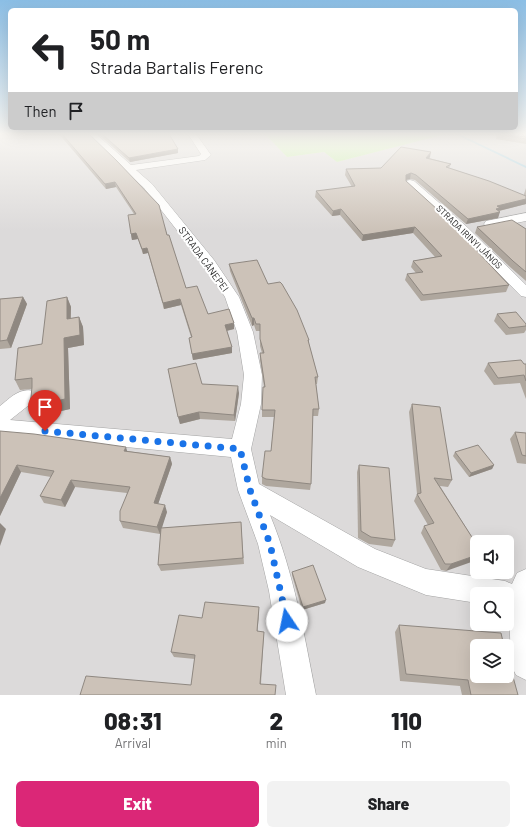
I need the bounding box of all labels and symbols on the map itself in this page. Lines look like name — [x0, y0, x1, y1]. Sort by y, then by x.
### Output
street label: STRADA IRINYI JÁNOS — [434, 202, 505, 271]
street label: STRADA CÂNEPEI — [176, 224, 232, 294]
pin — [28, 390, 62, 431]
position arrow — [266, 600, 308, 642]

